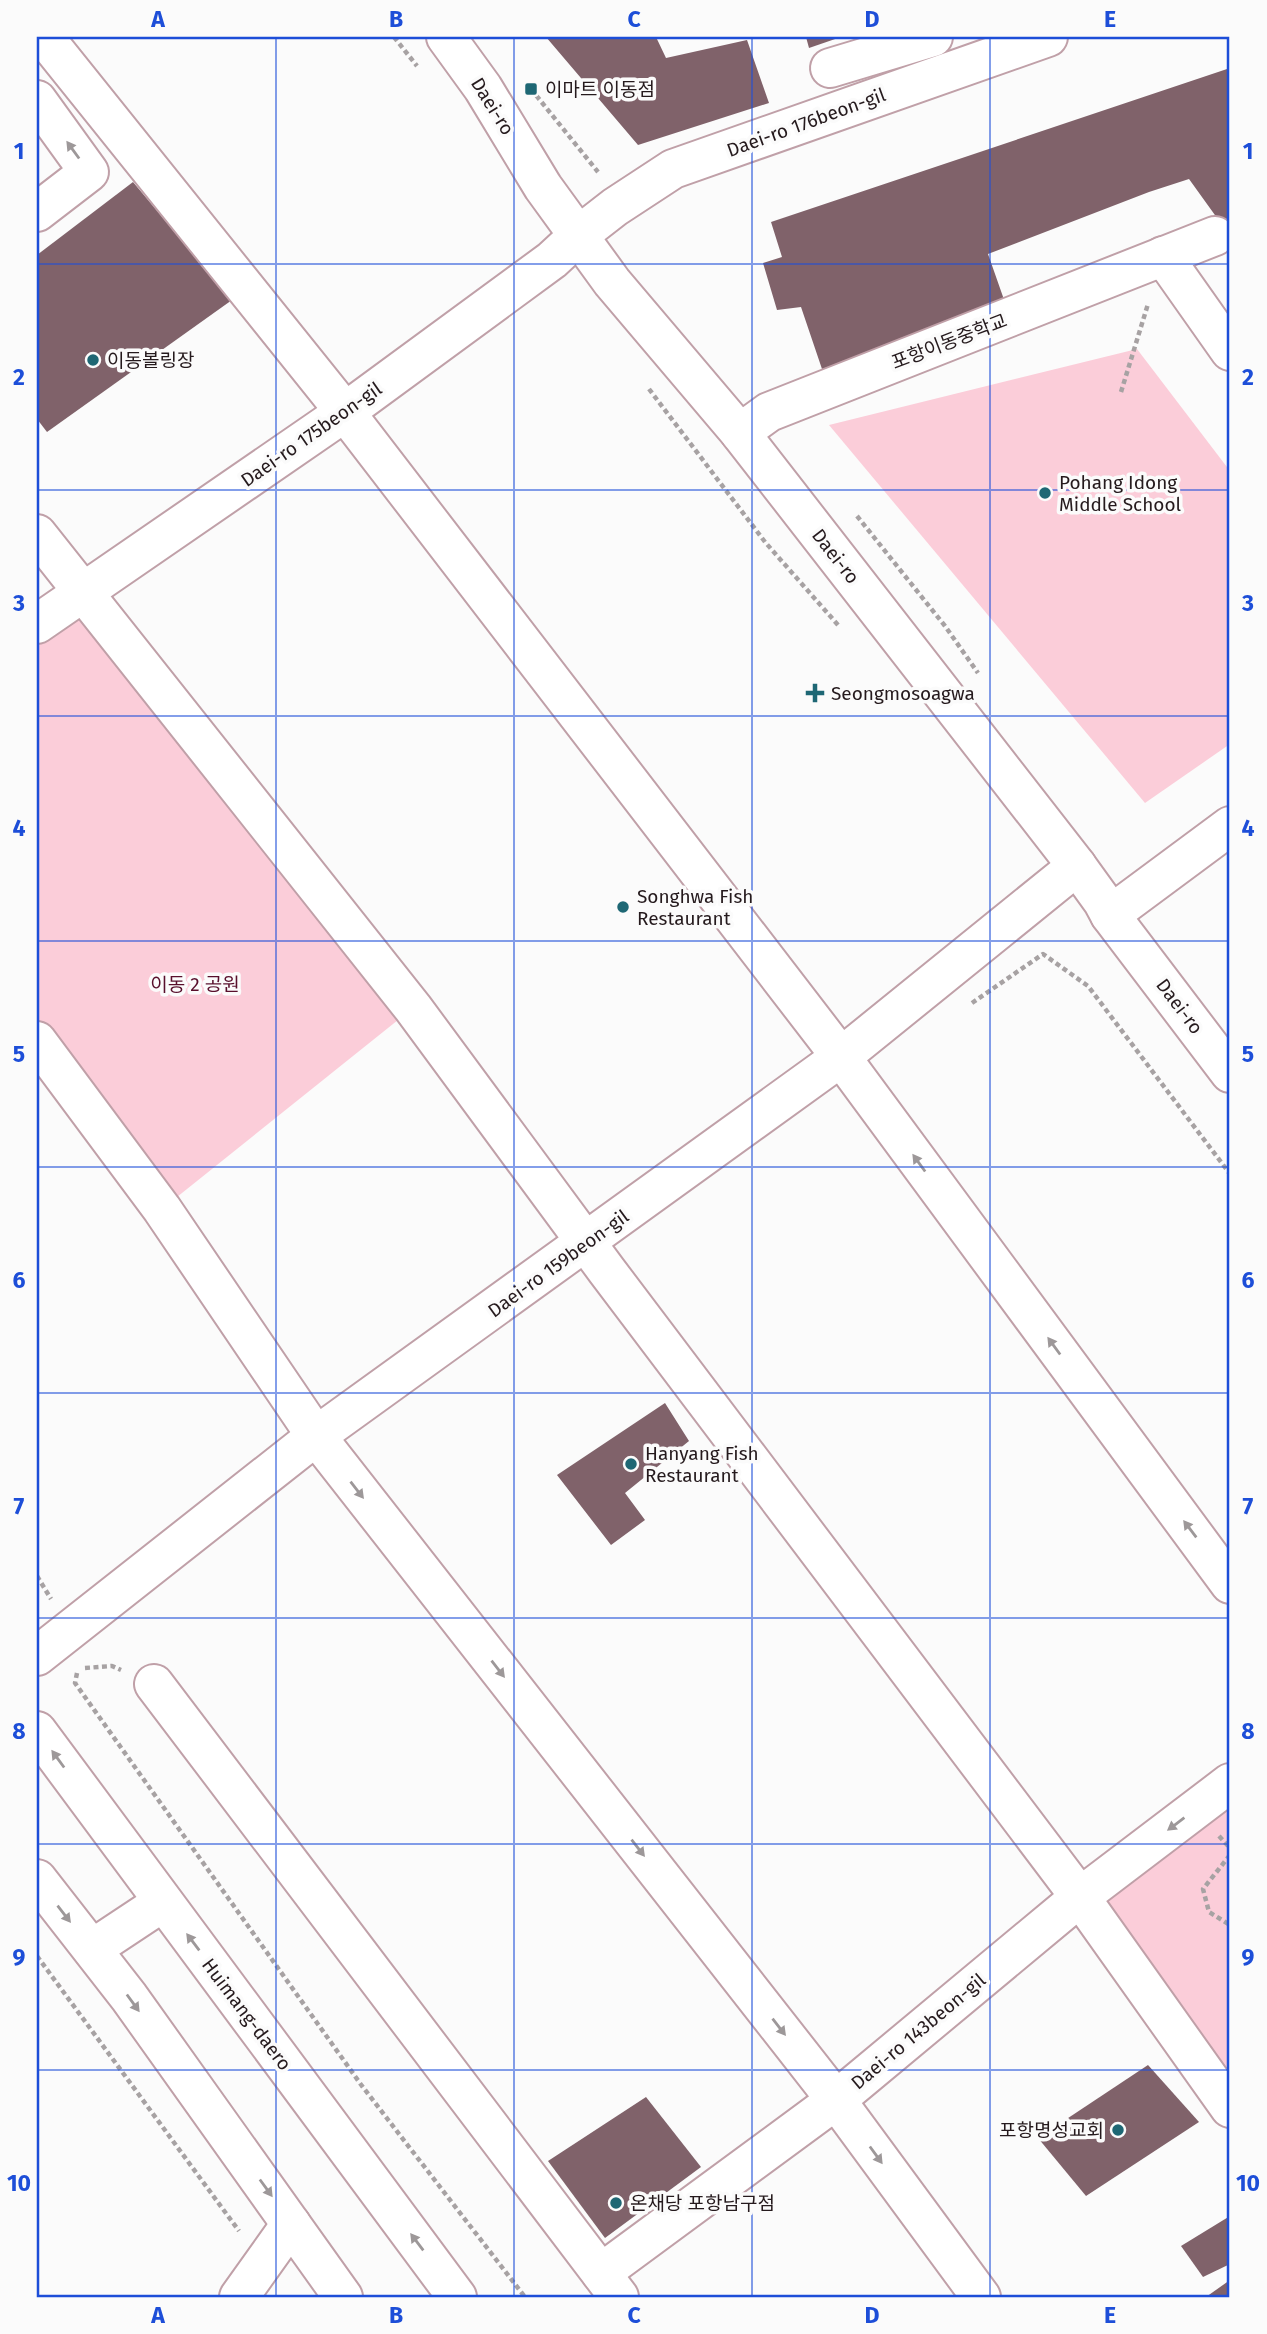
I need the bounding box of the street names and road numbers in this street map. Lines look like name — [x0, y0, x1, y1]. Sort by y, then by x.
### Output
street label: Daei-ro — [466, 73, 519, 139]
street label: Daei-ro 176beon-gil — [724, 83, 889, 162]
street label: 포항이동중학교 — [888, 309, 1010, 374]
street label: Daei-ro 175beon-gil — [236, 377, 387, 492]
street label: Daei-ro — [807, 524, 864, 588]
street label: Daei-ro — [1151, 974, 1208, 1039]
street label: Daei-ro 159beon-gil — [483, 1204, 634, 1322]
street label: Huimang-daero — [197, 1954, 296, 2075]
street label: Daei-ro 143beon-gil — [846, 1968, 991, 2094]

